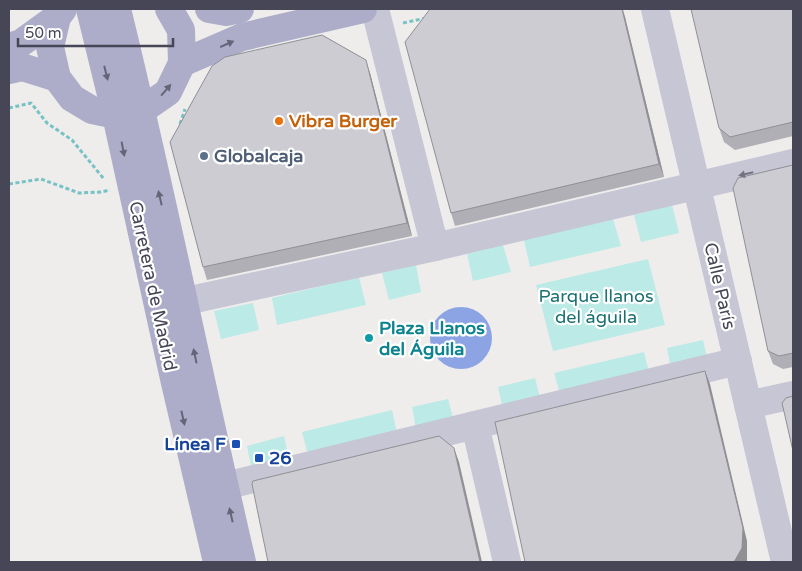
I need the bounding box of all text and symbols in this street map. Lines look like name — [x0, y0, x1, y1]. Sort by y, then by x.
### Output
scale bar — [18, 15, 172, 47]
text: 50 m — [25, 24, 62, 42]
one-way arrow — [220, 39, 234, 47]
one-way arrow — [102, 66, 110, 81]
one-way arrow — [160, 85, 172, 97]
place label: Vibra Burger — [289, 110, 398, 132]
marker: Vibra Burger — [273, 115, 285, 127]
one-way arrow — [119, 141, 127, 156]
place label: Globalcaja — [214, 145, 303, 167]
marker: Globalcaja — [198, 150, 210, 162]
one-way arrow — [738, 170, 753, 178]
one-way arrow — [156, 189, 164, 205]
street label: Carretera de Madrid — [124, 199, 182, 373]
street label: Calle París — [699, 241, 741, 331]
park label: Parque llanos del águila — [538, 285, 654, 328]
place label: Plaza Llanos del Águila — [379, 317, 485, 360]
marker: Plaza Llanos del Águila — [363, 332, 375, 344]
one-way arrow — [191, 348, 199, 364]
one-way arrow — [179, 410, 187, 425]
place label: Línea F — [164, 433, 226, 455]
marker: Línea F — [230, 438, 242, 450]
place label: 26 — [269, 447, 292, 469]
marker: 26 — [253, 452, 265, 464]
one-way arrow — [227, 507, 235, 522]

